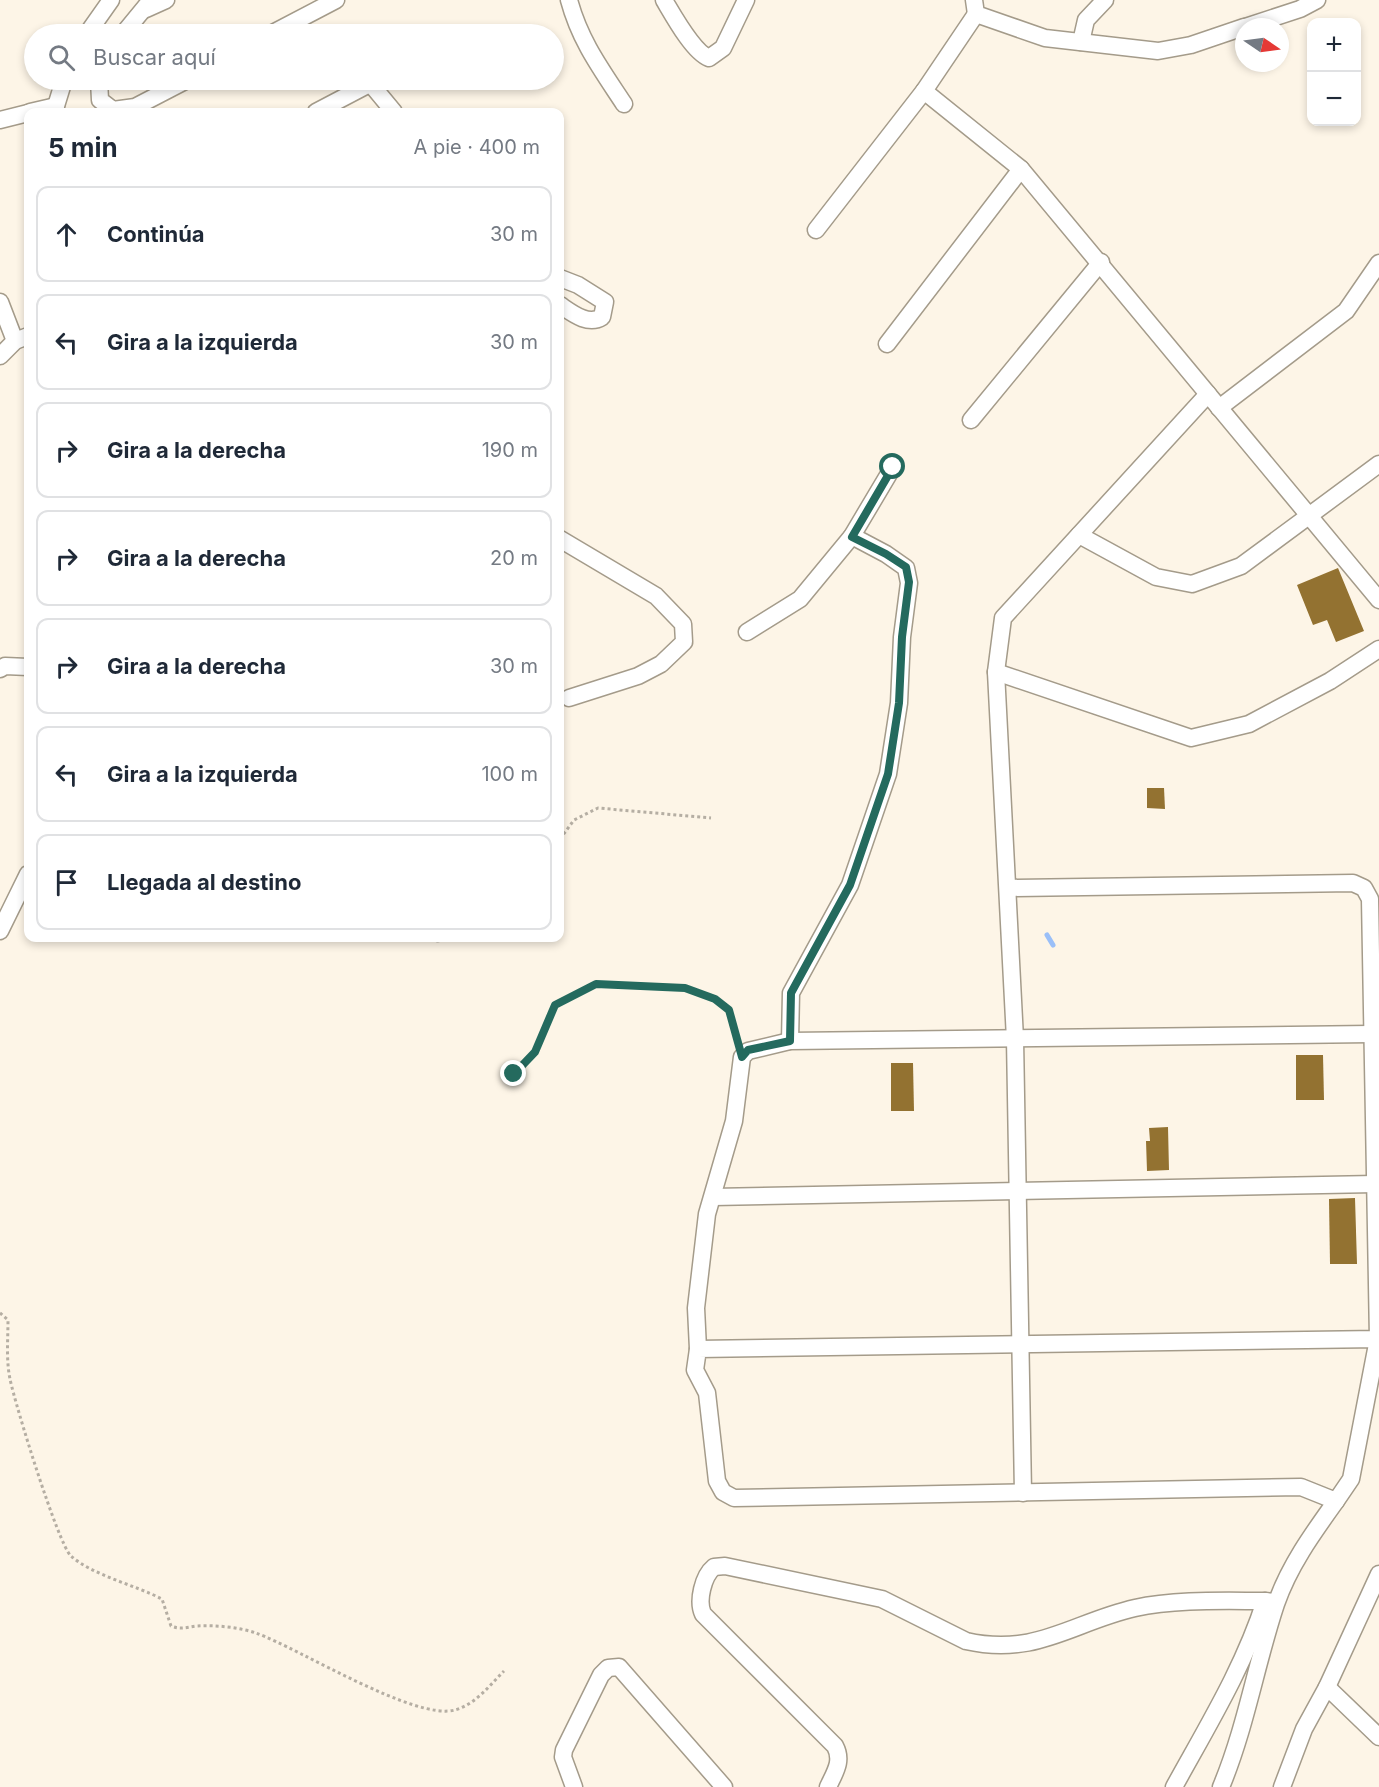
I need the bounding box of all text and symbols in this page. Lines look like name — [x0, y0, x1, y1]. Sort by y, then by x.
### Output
north arrow — [1235, 18, 1289, 72]
map controls — [1307, 18, 1361, 126]
button: + — [1307, 18, 1361, 72]
search box — [24, 24, 564, 90]
icon: search — [45, 41, 78, 74]
text: Buscar aquí — [93, 44, 216, 70]
button: − — [1307, 72, 1361, 126]
text: 5 min — [48, 132, 118, 163]
text: A pie · 400 m — [414, 135, 540, 159]
icon: ahead — [50, 218, 83, 251]
text: Continúa — [107, 221, 205, 247]
text: 30 m — [490, 222, 538, 246]
icon: left — [50, 326, 83, 359]
text: Gira a la izquierda — [107, 329, 298, 355]
text: 30 m — [490, 330, 538, 354]
icon: right — [50, 434, 83, 467]
text: Gira a la derecha — [107, 437, 286, 463]
text: 190 m — [482, 438, 538, 462]
route start — [879, 453, 905, 479]
icon: right — [50, 542, 83, 575]
text: Gira a la derecha — [107, 545, 286, 571]
text: 20 m — [490, 546, 538, 570]
icon: right — [50, 650, 83, 683]
text: Gira a la derecha — [107, 653, 286, 679]
text: 30 m — [490, 654, 538, 678]
icon: left — [50, 758, 83, 791]
text: Gira a la izquierda — [107, 761, 298, 787]
text: 100 m — [481, 762, 538, 786]
icon: arrive — [50, 866, 83, 899]
text: Llegada al destino — [107, 869, 301, 895]
route end — [500, 1060, 526, 1086]

